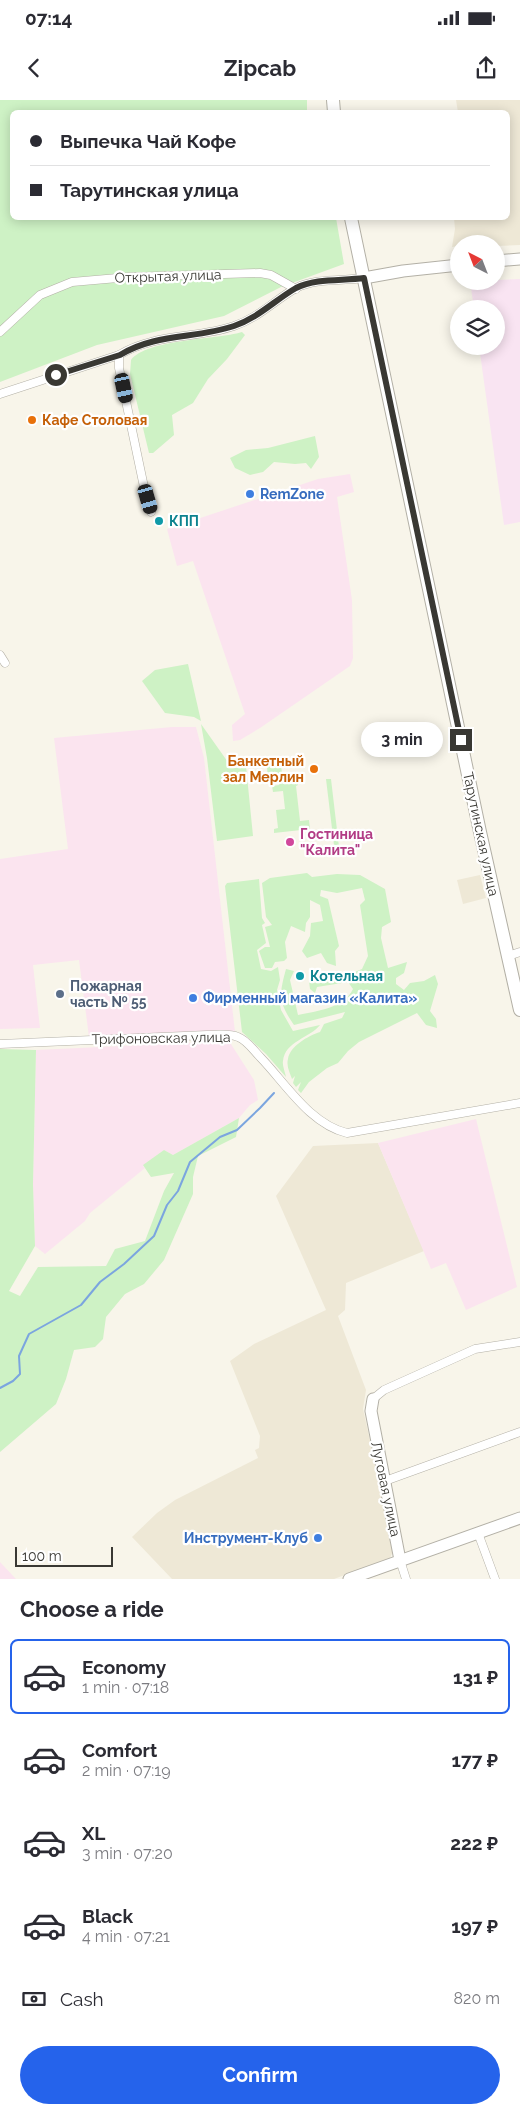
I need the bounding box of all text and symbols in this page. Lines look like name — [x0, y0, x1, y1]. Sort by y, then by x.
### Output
text: 07:14 — [25, 7, 72, 29]
icon: back — [20, 54, 48, 82]
icon: share — [472, 54, 500, 82]
text: Zipcab — [224, 55, 296, 81]
text: Выпечка Чай Кофе — [60, 130, 236, 152]
text: Тарутинская улица — [60, 179, 239, 201]
north arrow — [450, 235, 505, 290]
map controls — [450, 235, 505, 355]
street label: Открытая улица — [114, 266, 222, 286]
button: layers — [450, 300, 505, 355]
route start — [45, 364, 67, 386]
car — [113, 372, 134, 404]
place label: Кафе Столовая — [42, 412, 147, 428]
marker: Кафе Столовая — [26, 414, 38, 426]
car — [136, 483, 159, 515]
place label: RemZone — [260, 486, 325, 502]
marker: RemZone — [244, 488, 256, 500]
place label: КПП — [169, 513, 199, 529]
marker: КПП — [153, 515, 165, 527]
callout: 3 min — [361, 722, 444, 758]
route end — [450, 729, 472, 751]
text: 3 min — [381, 730, 423, 749]
place label: Банкетный зал Мерлин — [223, 753, 304, 785]
marker: Банкетный зал Мерлин — [308, 763, 320, 775]
street label: Тарутинская улица — [460, 770, 502, 898]
place label: Гостиница "Калита" — [300, 826, 373, 858]
marker: Гостиница "Калита" — [284, 836, 296, 848]
place label: Котельная — [310, 968, 383, 984]
marker: Котельная — [294, 970, 306, 982]
place label: Пожарная часть № 55 — [70, 978, 147, 1010]
marker: Пожарная часть № 55 — [54, 988, 66, 1000]
place label: Фирменный магазин «Калита» — [203, 990, 417, 1006]
marker: Фирменный магазин «Калита» — [187, 992, 199, 1004]
street label: Трифоновская улица — [91, 1029, 231, 1047]
street label: Луговая улица — [368, 1440, 404, 1538]
place label: Инструмент-Клуб — [184, 1530, 308, 1546]
marker: Инструмент-Клуб — [312, 1532, 324, 1544]
scale bar — [15, 1544, 112, 1567]
text: 100 m — [22, 1548, 62, 1564]
text: Choose a ride — [20, 1596, 164, 1622]
icon: car — [22, 1654, 67, 1699]
text: Economy — [82, 1656, 166, 1678]
text: 131 ₽ — [453, 1666, 498, 1688]
text: 1 min · 07:18 — [82, 1678, 169, 1697]
icon: car — [22, 1737, 67, 1782]
text: Comfort — [82, 1739, 157, 1761]
text: 177 ₽ — [452, 1749, 498, 1771]
text: 2 min · 07:19 — [82, 1761, 171, 1780]
icon: car — [22, 1820, 67, 1865]
text: XL — [82, 1822, 105, 1844]
text: 222 ₽ — [450, 1832, 498, 1854]
text: 3 min · 07:20 — [82, 1844, 173, 1863]
icon: car — [22, 1903, 67, 1948]
text: Black — [82, 1905, 133, 1927]
text: 197 ₽ — [451, 1915, 498, 1937]
text: 4 min · 07:21 — [82, 1927, 170, 1946]
icon: cash — [20, 1985, 48, 2013]
text: Cash — [60, 1988, 104, 2010]
text: 820 m — [454, 1989, 500, 2008]
button: Confirm — [20, 2046, 500, 2104]

